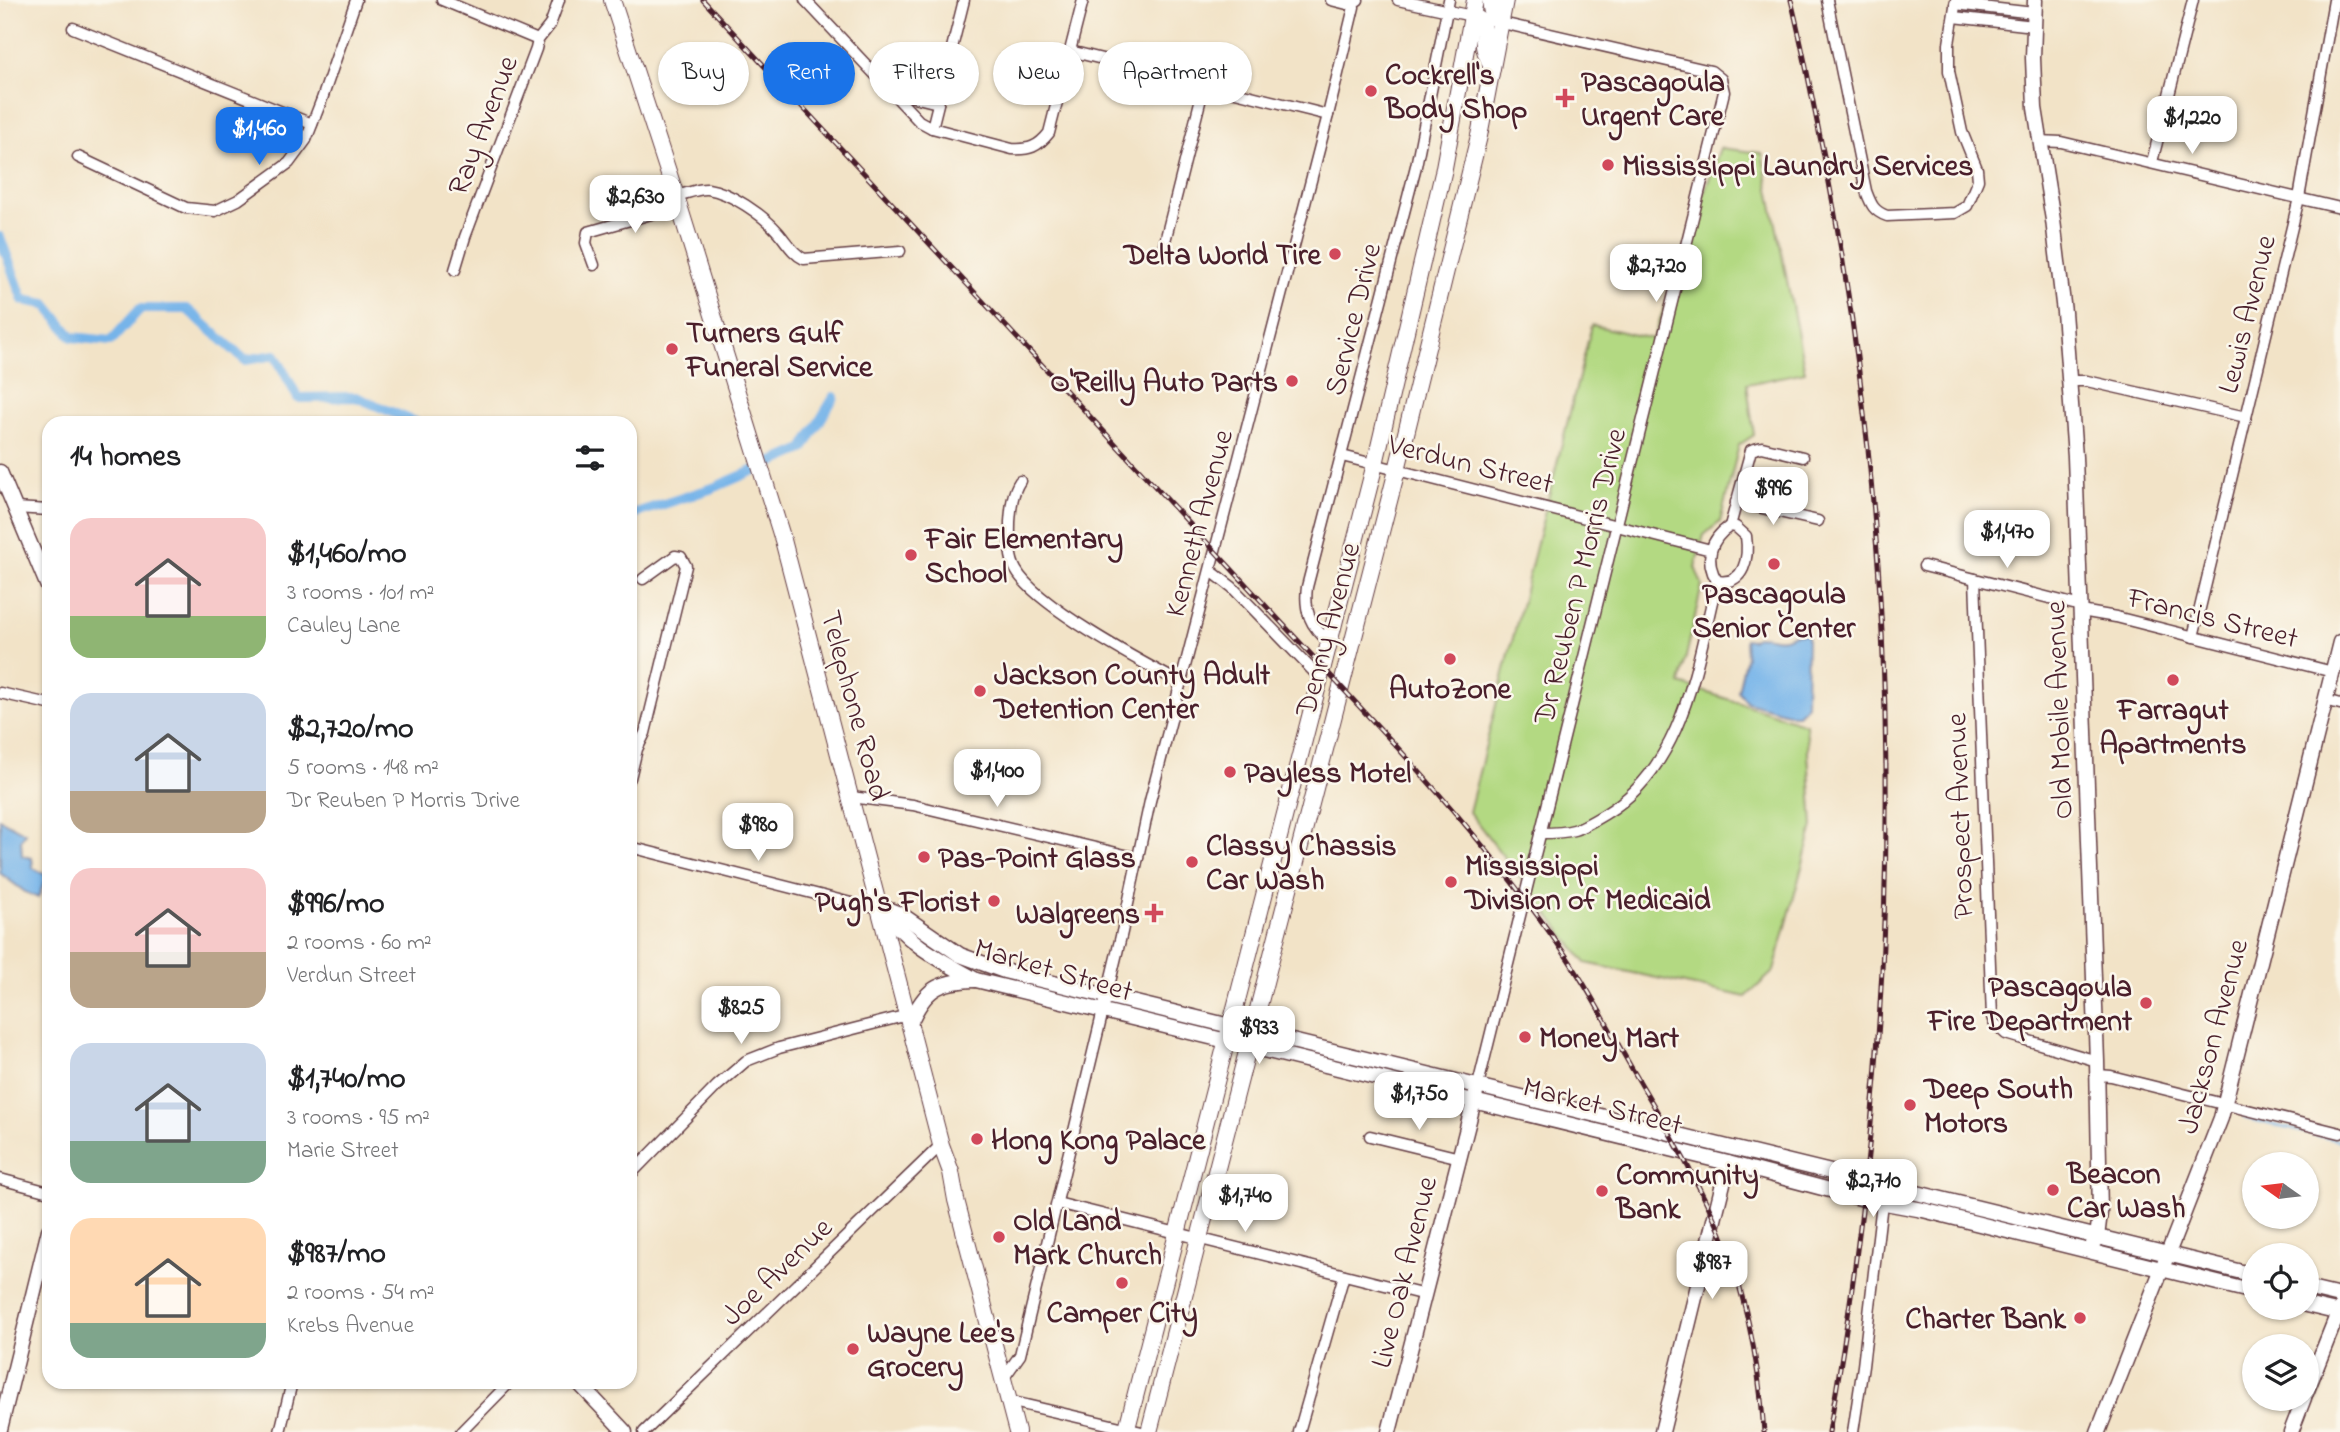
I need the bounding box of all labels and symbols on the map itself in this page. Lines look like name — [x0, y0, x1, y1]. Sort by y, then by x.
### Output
street label: Ray Avenue — [438, 49, 532, 202]
place label: Cockrell's Body Shop — [1383, 55, 1527, 133]
place label: Pascagoula Urgent Care — [1581, 62, 1726, 141]
marker: Cockrell's Body Shop — [1363, 83, 1379, 99]
marker: Pascagoula Urgent Care — [1555, 88, 1575, 108]
pin: $1,220 — [2135, 96, 2249, 156]
pin: $1,460 — [202, 108, 316, 167]
place label: Mississippi Laundry Services — [1622, 146, 1974, 190]
marker: Mississippi Laundry Services — [1600, 157, 1616, 173]
pin: $2,630 — [578, 176, 692, 235]
street label: Lewis Avenue — [2208, 230, 2290, 399]
place label: Delta World Tire — [1122, 235, 1323, 279]
street label: Service Drive — [1315, 238, 1395, 401]
pin: $2,720 — [1599, 244, 1713, 304]
marker: Delta World Tire — [1327, 246, 1343, 262]
place label: Turners Gulf Funeral Service — [684, 313, 874, 391]
marker: Turners Gulf Funeral Service — [664, 341, 680, 357]
place label: O'Reilly Auto Parts — [1050, 362, 1278, 406]
marker: O'Reilly Auto Parts — [1284, 373, 1300, 389]
street label: Dr Reuben P Morris Drive — [1524, 423, 1640, 730]
street label: Verdun Street — [1382, 424, 1557, 508]
street label: Kenneth Avenue — [1155, 425, 1247, 622]
pin: $996 — [1732, 468, 1814, 527]
pin: $1,470 — [1950, 510, 2064, 570]
place label: Fair Elementary School — [923, 519, 1123, 597]
street label: Denny Avenue — [1285, 537, 1374, 723]
marker: Fair Elementary School — [903, 547, 919, 563]
marker: Pascagoula Senior Center — [1766, 556, 1782, 572]
place label: Pascagoula Senior Center — [1693, 574, 1856, 652]
street label: Francis Street — [2121, 577, 2302, 662]
street label: Old Mobile Avenue — [2035, 599, 2087, 820]
street label: Telephone Road — [807, 606, 900, 806]
marker: AutoZone — [1442, 651, 1458, 667]
place label: Jackson County Adult Detention Center — [992, 655, 1271, 733]
place label: AutoZone — [1389, 669, 1513, 713]
marker: Farragut Apartments — [2165, 672, 2181, 688]
marker: Jackson County Adult Detention Center — [972, 683, 988, 699]
place label: Farragut Apartments — [2099, 690, 2247, 768]
street label: Prospect Avenue — [1936, 712, 1988, 920]
pin: $1,400 — [940, 750, 1054, 809]
place label: Payless Motel — [1244, 753, 1411, 797]
marker: Payless Motel — [1222, 764, 1238, 780]
pin: $980 — [717, 804, 799, 863]
place label: Classy Chassis Car Wash — [1206, 826, 1397, 904]
place label: Pas-Point Glass — [938, 838, 1136, 882]
place label: Mississippi Division of Medicaid — [1463, 846, 1711, 924]
marker: Pas-Point Glass — [916, 849, 932, 865]
marker: Classy Chassis Car Wash — [1184, 854, 1200, 870]
marker: Mississippi Division of Medicaid — [1443, 874, 1459, 890]
place label: Pugh's Florist — [815, 882, 981, 927]
marker: Pugh's Florist — [986, 893, 1002, 909]
place label: Walgreens — [1016, 894, 1140, 939]
marker: Walgreens — [1146, 905, 1162, 921]
street label: Market Street — [969, 928, 1138, 1016]
street label: Jackson Avenue — [2168, 934, 2262, 1139]
place label: Pascagoula Fire Department — [1926, 967, 2133, 1045]
pin: $825 — [700, 986, 782, 1046]
marker: Pascagoula Fire Department — [2138, 995, 2154, 1011]
pin: $933 — [1218, 1006, 1300, 1066]
place label: Money Mart — [1539, 1018, 1680, 1062]
marker: Money Mart — [1517, 1029, 1533, 1045]
street label: Market Street — [1518, 1067, 1687, 1149]
place label: Deep South Motors — [1922, 1069, 2073, 1147]
pin: $1,750 — [1362, 1072, 1476, 1132]
marker: Deep South Motors — [1902, 1097, 1918, 1113]
place label: Hong Kong Palace — [991, 1120, 1207, 1165]
marker: Hong Kong Palace — [969, 1131, 985, 1147]
north arrow — [2242, 1152, 2319, 1228]
place label: Beacon Car Wash — [2065, 1154, 2185, 1232]
place label: Community Bank — [1614, 1155, 1759, 1233]
pin: $2,710 — [1816, 1160, 1930, 1219]
street label: Live Oak Avenue — [1361, 1172, 1451, 1373]
pin: $1,740 — [1188, 1174, 1302, 1234]
marker: Beacon Car Wash — [2045, 1182, 2061, 1198]
marker: Community Bank — [1594, 1183, 1610, 1199]
place label: Old Land Mark Church — [1013, 1201, 1162, 1279]
street label: Joe Avenue — [712, 1208, 844, 1338]
marker: Old Land Mark Church — [991, 1229, 1007, 1245]
pin: $987 — [1671, 1242, 1753, 1301]
marker: Camper City — [1114, 1275, 1130, 1291]
place label: Camper City — [1046, 1293, 1198, 1337]
place label: Charter Bank — [1905, 1299, 2067, 1343]
marker: Charter Bank — [2072, 1310, 2088, 1326]
place label: Wayne Lee's Grocery — [867, 1313, 1015, 1391]
marker: Wayne Lee's Grocery — [845, 1341, 861, 1357]

